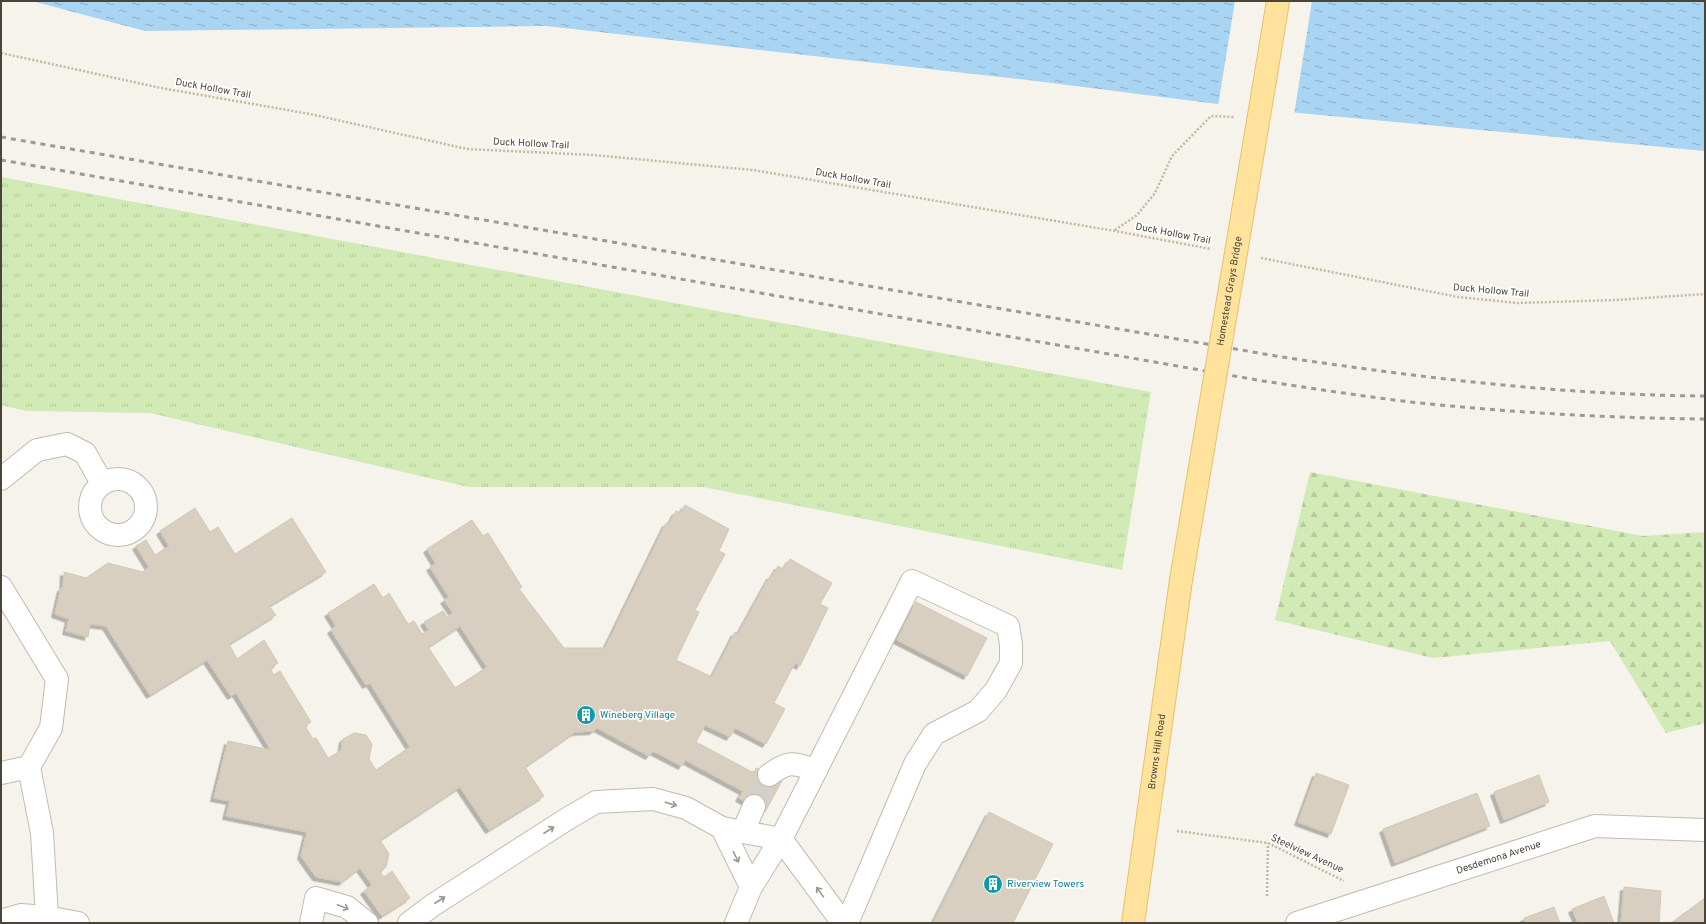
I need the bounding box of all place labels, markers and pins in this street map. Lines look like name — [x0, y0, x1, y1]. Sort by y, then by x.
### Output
building icon: Wineberg Village — [575, 704, 597, 726]
place label: Wineberg Village — [600, 709, 675, 722]
building icon: Riverview Towers — [982, 873, 1004, 895]
place label: Riverview Towers — [1007, 878, 1084, 891]

